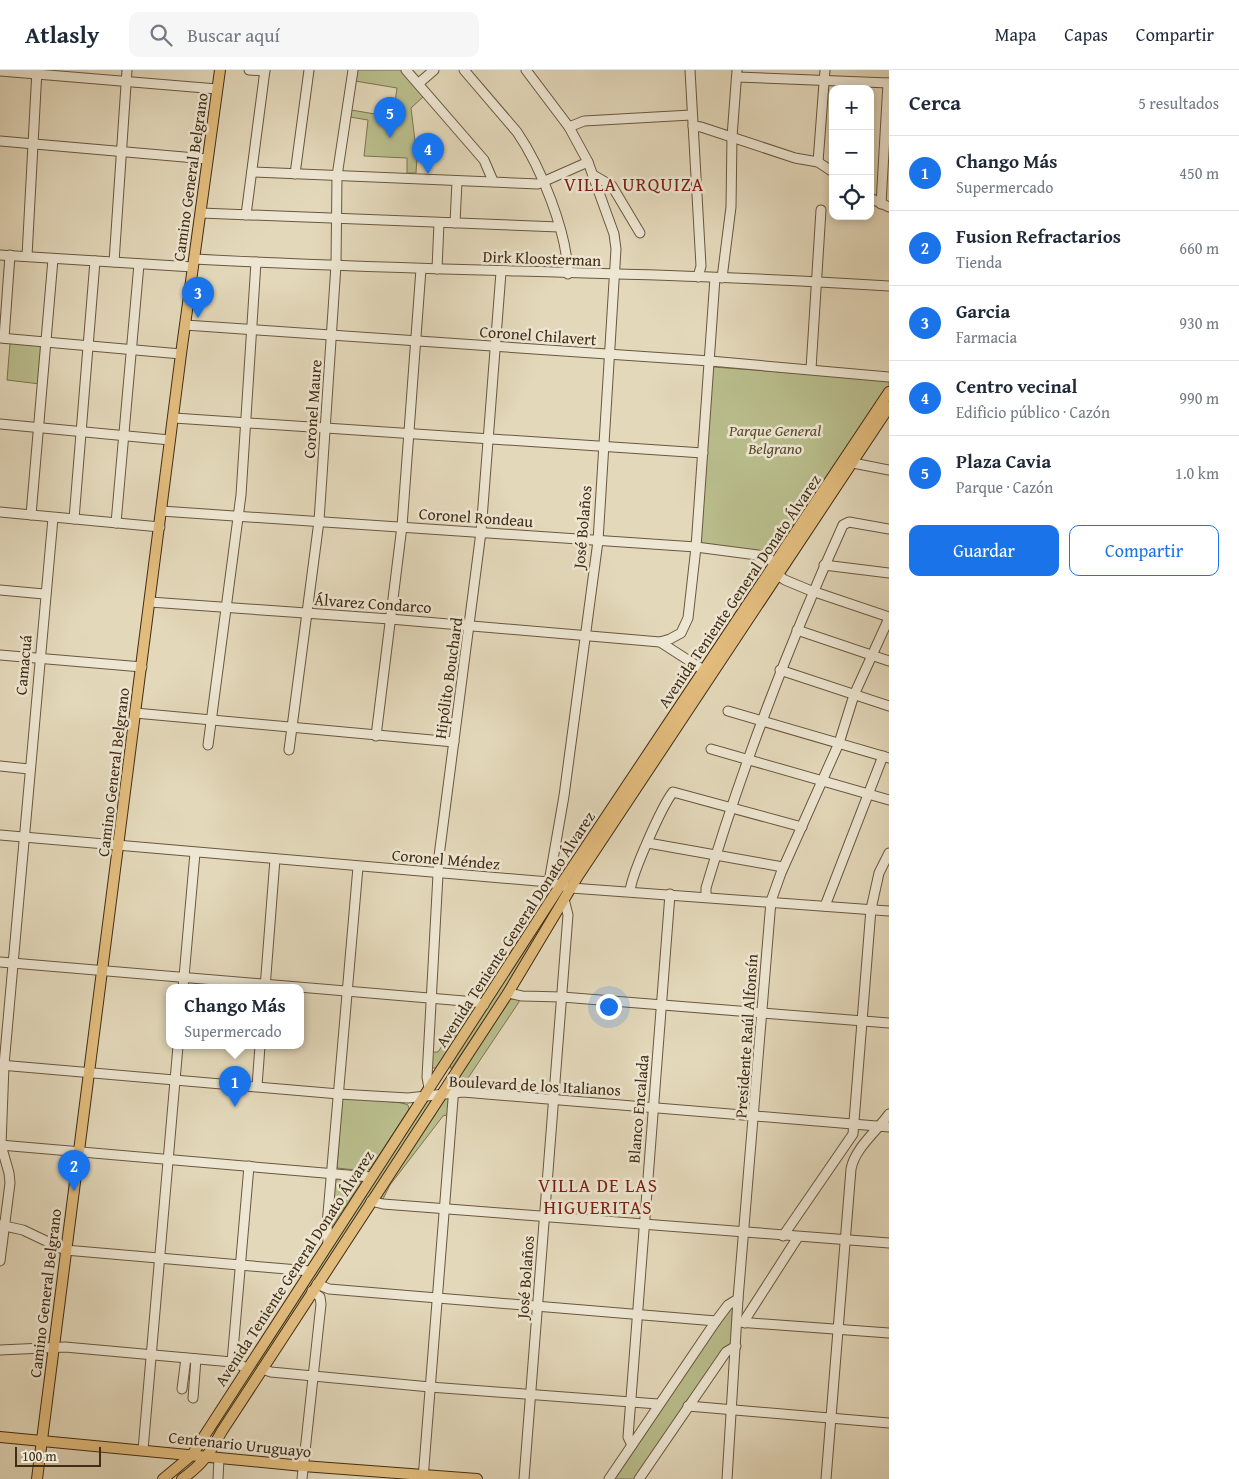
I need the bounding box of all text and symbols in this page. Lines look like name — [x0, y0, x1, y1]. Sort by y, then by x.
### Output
search box — [129, 12, 479, 57]
text: Atlasly — [25, 17, 99, 52]
icon: search — [147, 21, 175, 49]
text: Buscar aquí — [187, 21, 280, 49]
text: Mapa — [995, 21, 1036, 48]
text: Capas — [1064, 21, 1108, 48]
text: Compartir — [1136, 21, 1214, 48]
map controls — [829, 85, 874, 220]
button: + — [829, 85, 874, 130]
text: Cerca — [909, 87, 961, 118]
street label: Camino General Belgrano — [166, 91, 214, 263]
text: 5 resultados — [1138, 91, 1219, 115]
pin: 5 — [374, 97, 406, 138]
button: − — [829, 130, 874, 175]
pin: 4 — [412, 133, 444, 174]
text: Chango Más — [956, 147, 1058, 175]
text: 1 — [921, 161, 929, 185]
text: 450 m — [1179, 161, 1219, 185]
district label: VILLA URQUIZA — [564, 170, 704, 198]
button: locate — [829, 175, 874, 220]
text: Supermercado — [956, 175, 1054, 199]
text: Fusion Refractarios — [956, 222, 1121, 250]
text: 2 — [921, 236, 929, 260]
text: 660 m — [1179, 236, 1219, 260]
street label: Dirk Kloosterman — [482, 244, 602, 272]
text: Tienda — [956, 250, 1002, 274]
pin: 3 — [182, 277, 214, 318]
text: Garcia — [956, 297, 1010, 325]
text: 3 — [921, 311, 929, 335]
text: 930 m — [1179, 311, 1219, 335]
street label: Coronel Chilavert — [479, 319, 598, 351]
text: Farmacia — [956, 325, 1017, 349]
street label: Coronel Maure — [297, 359, 327, 459]
text: Centro vecinal — [956, 372, 1077, 400]
text: 4 — [921, 386, 929, 410]
text: 990 m — [1179, 386, 1219, 410]
text: Edificio público · Cazón — [956, 400, 1110, 424]
park label: Parque General Belgrano — [728, 418, 821, 460]
text: Plaza Cavia — [956, 447, 1051, 475]
text: 5 — [921, 461, 929, 485]
text: 1.0 km — [1175, 461, 1219, 485]
street label: Avenida Teniente General Donato Álvarez — [652, 469, 826, 713]
text: Parque · Cazón — [956, 475, 1053, 499]
street label: José Bolaños — [566, 484, 598, 572]
street label: Coronel Rondeau — [418, 501, 534, 533]
button: Guardar — [909, 525, 1059, 576]
button: Compartir — [1069, 525, 1219, 576]
street label: Álvarez Condarco — [314, 587, 432, 619]
street label: Hipólito Bouchard — [428, 615, 468, 740]
street label: Camacuá — [8, 634, 38, 696]
street label: Camino General Belgrano — [91, 686, 135, 858]
street label: Avenida Teniente General Donato Álvarez — [429, 806, 601, 1052]
street label: Coronel Méndez — [391, 842, 501, 876]
street label: Presidente Raúl Alfonsín — [728, 953, 764, 1119]
popup — [166, 984, 304, 1049]
text: Chango Más — [184, 991, 286, 1019]
your location — [596, 994, 622, 1020]
text: Supermercado — [184, 1019, 282, 1043]
street label: Blanco Encalada — [621, 1053, 655, 1164]
pin: 1 — [219, 1066, 251, 1107]
street label: Boulevard de los Italianos — [449, 1069, 621, 1101]
street label: Avenida Teniente General Donato Álvarez — [208, 1145, 380, 1391]
pin: 2 — [58, 1150, 90, 1191]
district label: VILLA DE LAS HIGUERITAS — [538, 1171, 658, 1221]
street label: Camino General Belgrano — [23, 1207, 67, 1379]
street label: José Bolaños — [510, 1235, 540, 1321]
street label: Centenario Uruguayo — [167, 1425, 313, 1463]
scale bar — [15, 1444, 101, 1467]
text: 100 m — [22, 1446, 57, 1466]

